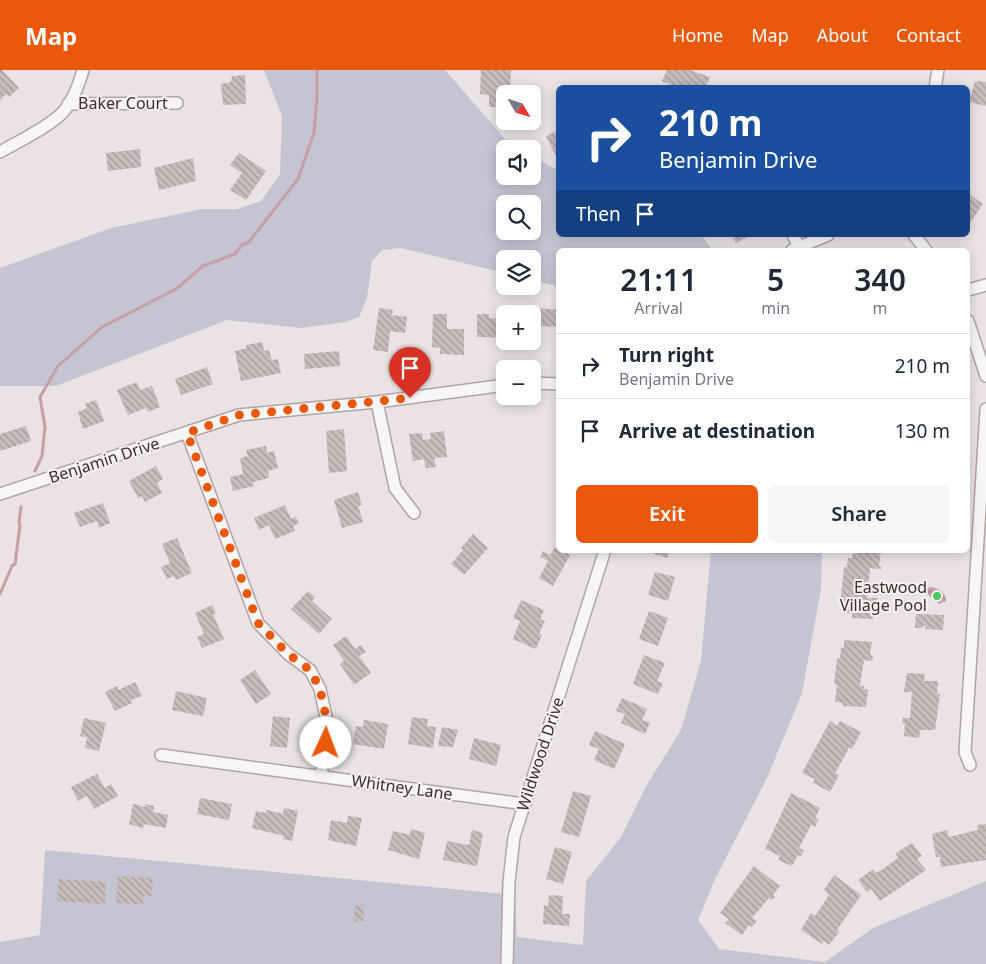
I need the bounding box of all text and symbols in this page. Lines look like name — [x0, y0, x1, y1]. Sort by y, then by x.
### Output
text: Map — [25, 19, 77, 52]
text: Home — [672, 23, 723, 47]
text: Map — [751, 23, 789, 47]
text: About — [817, 23, 868, 47]
text: Contact — [896, 23, 961, 47]
north arrow — [496, 85, 541, 130]
map controls — [496, 85, 541, 405]
street label: Baker Court — [78, 92, 168, 114]
text: 210 m — [659, 99, 762, 146]
icon: right — [576, 105, 641, 170]
button: sound — [496, 140, 541, 185]
text: Benjamin Drive — [659, 144, 817, 174]
button: search — [496, 195, 541, 240]
icon: arrive — [631, 200, 659, 228]
text: Then — [576, 201, 621, 227]
button: layers — [496, 250, 541, 295]
text: 21:11 — [620, 259, 697, 300]
text: 5 — [767, 259, 784, 300]
text: 340 — [854, 259, 906, 300]
text: Arrival — [634, 297, 683, 319]
text: min — [761, 297, 790, 319]
text: m — [873, 297, 888, 319]
button: + — [496, 305, 541, 350]
text: Turn right — [619, 342, 714, 368]
pin — [389, 347, 431, 398]
icon: right — [576, 352, 604, 380]
text: 210 m — [895, 353, 950, 379]
icon: arrive — [396, 354, 424, 382]
button: − — [496, 360, 541, 405]
text: Benjamin Drive — [619, 368, 734, 390]
icon: arrive — [576, 417, 604, 445]
text: Arrive at destination — [619, 418, 815, 444]
text: 130 m — [895, 418, 950, 444]
street label: Benjamin Drive — [46, 432, 162, 488]
button: Exit — [576, 485, 758, 543]
button: Share — [768, 485, 950, 543]
place label: Eastwood Village Pool — [840, 576, 927, 616]
marker: Eastwood Village Pool — [931, 590, 943, 602]
street label: Wildwood Drive — [511, 694, 569, 814]
position arrow — [299, 716, 351, 768]
street label: Whitney Lane — [350, 769, 454, 805]

